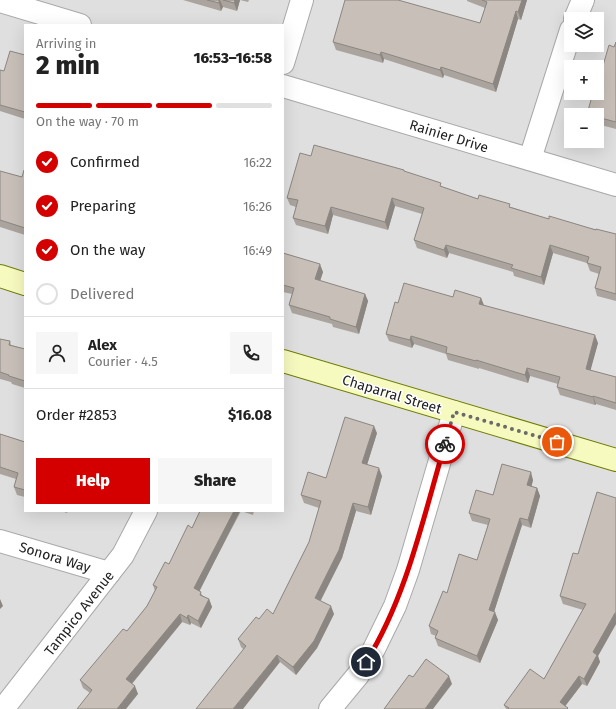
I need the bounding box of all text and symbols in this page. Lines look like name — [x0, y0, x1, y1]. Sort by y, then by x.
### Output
map controls — [564, 12, 604, 148]
button: layers — [564, 12, 604, 52]
text: Arriving in — [36, 36, 96, 51]
text: 16:53–16:58 — [193, 49, 272, 67]
text: 2 min — [36, 50, 100, 81]
button: + — [564, 60, 604, 100]
button: − — [564, 108, 604, 148]
text: On the way · 70 m — [36, 114, 139, 129]
street label: Rainier Drive — [407, 116, 490, 157]
icon: check — [36, 151, 58, 173]
text: Confirmed — [70, 153, 140, 171]
text: 16:22 — [243, 155, 272, 170]
icon: check — [36, 195, 58, 217]
text: Preparing — [70, 197, 135, 215]
text: 16:26 — [243, 199, 272, 214]
icon: check — [36, 239, 58, 261]
text: On the way — [70, 241, 145, 259]
text: 16:49 — [243, 243, 272, 258]
text: Delivered — [70, 285, 134, 303]
button: person — [36, 332, 78, 374]
button: phone — [230, 332, 272, 374]
text: Alex — [88, 336, 117, 354]
text: Courier · 4.5 — [88, 354, 158, 369]
street label: Chaparral Street — [340, 371, 444, 418]
text: Order #2853 — [36, 406, 117, 424]
text: $16.08 — [228, 406, 272, 424]
courier — [425, 424, 465, 464]
pin — [540, 425, 574, 459]
icon: bag — [546, 431, 568, 453]
icon: bike — [434, 433, 456, 455]
button: Help — [36, 458, 150, 504]
button: Share — [158, 458, 272, 504]
street label: Sonora Way — [17, 539, 93, 576]
street label: Tampico Avenue — [41, 567, 118, 659]
pin — [349, 645, 383, 679]
icon: home — [355, 651, 377, 673]

